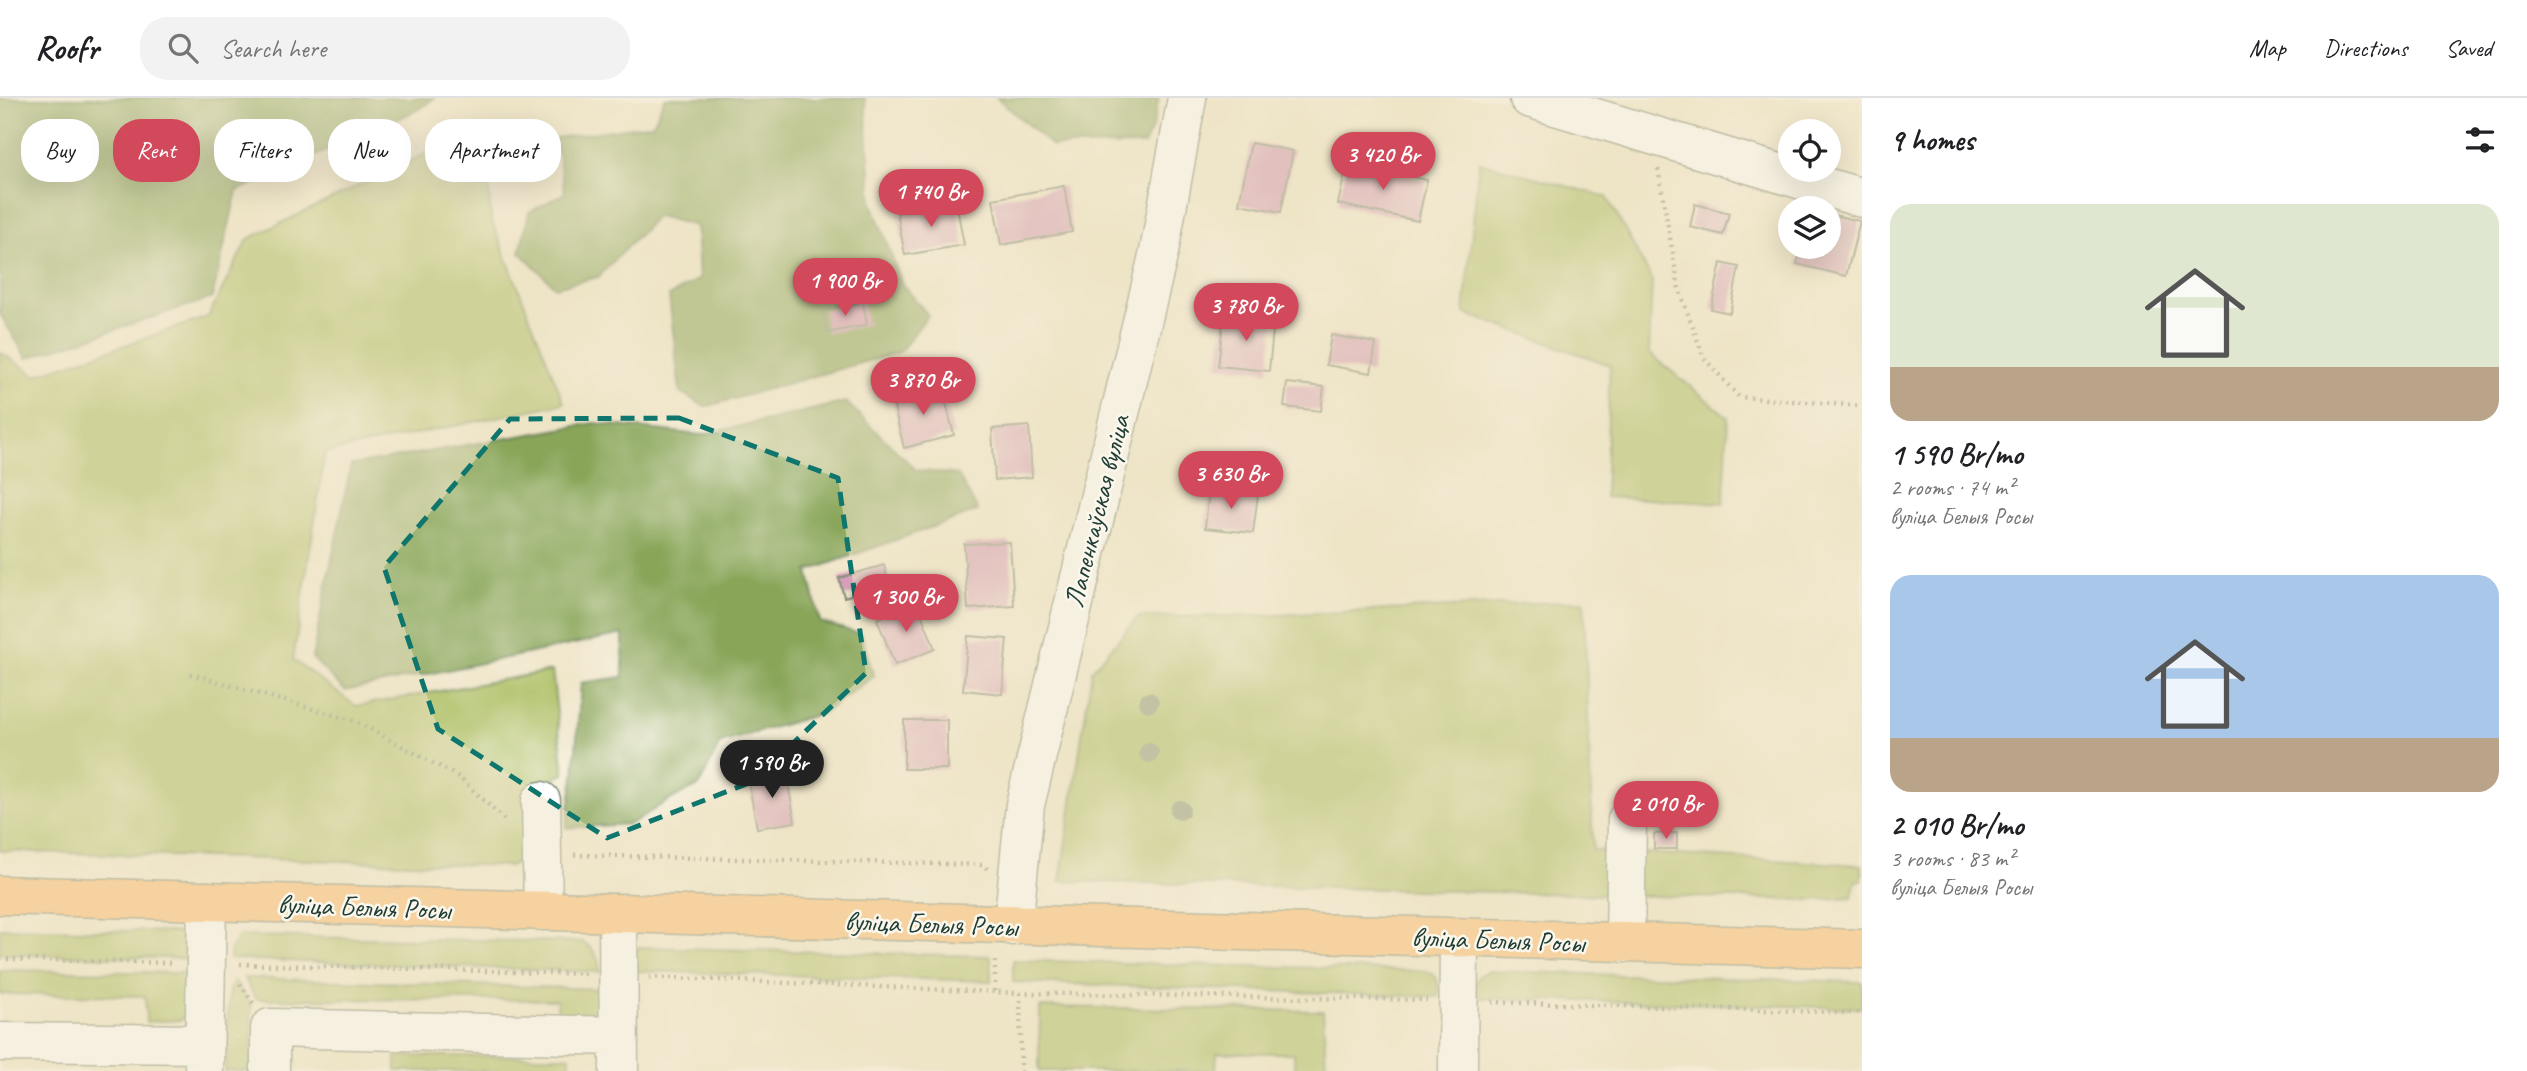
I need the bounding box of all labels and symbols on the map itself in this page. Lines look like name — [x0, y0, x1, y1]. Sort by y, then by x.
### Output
pin: 3 420 Br — [1311, 132, 1455, 192]
pin: 1 740 Br — [859, 170, 1003, 229]
pin: 1 900 Br — [773, 258, 917, 318]
pin: 3 780 Br — [1174, 284, 1318, 343]
pin: 3 870 Br — [851, 358, 995, 417]
street label: Лапенкаўская вуліца — [1056, 410, 1138, 611]
pin: 3 630 Br — [1159, 452, 1303, 511]
pin: 1 300 Br — [834, 574, 978, 634]
pin: 1 590 Br — [700, 740, 844, 800]
pin: 2 010 Br — [1594, 782, 1738, 841]
street label: вуліца Белыя Росы — [277, 886, 453, 927]
street label: вуліца Белыя Росы — [844, 903, 1020, 944]
street label: вуліца Белыя Росы — [1411, 919, 1587, 960]

